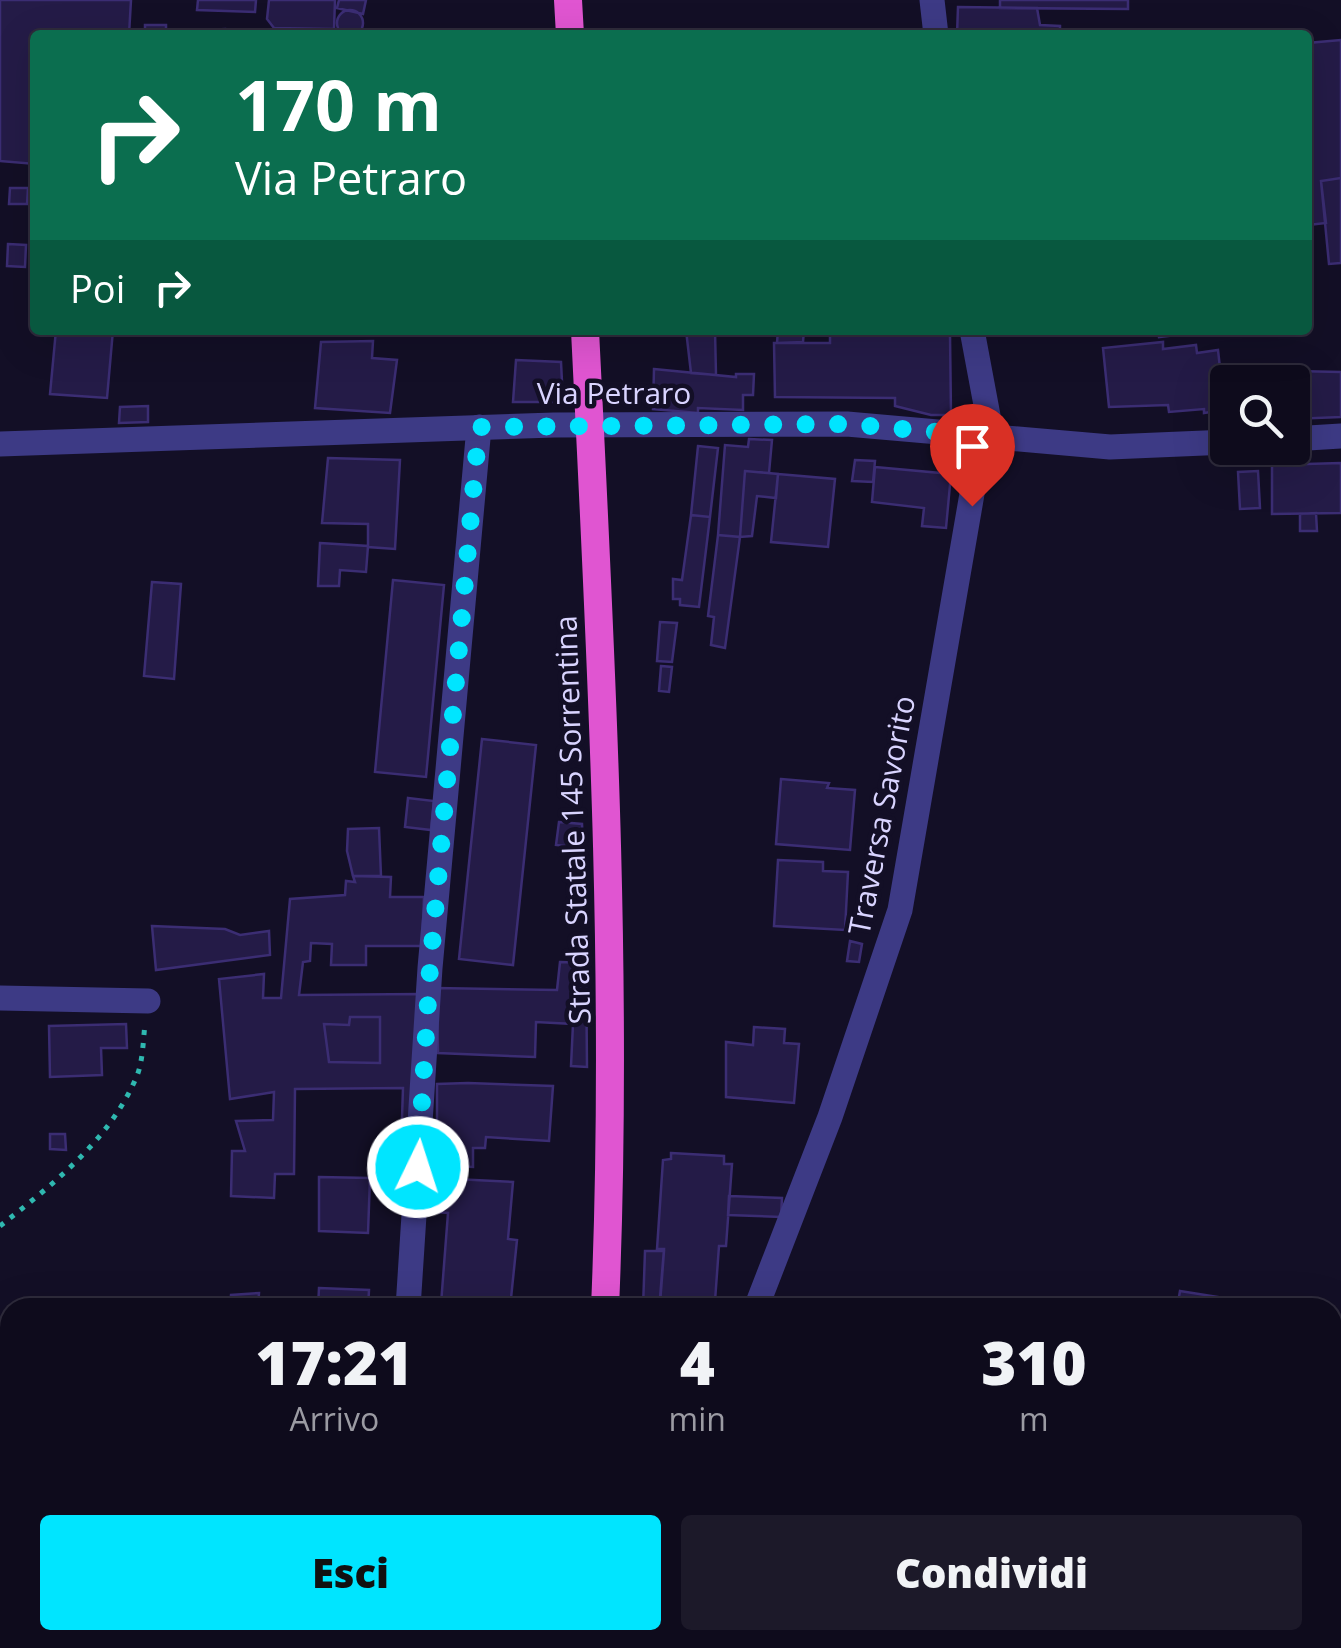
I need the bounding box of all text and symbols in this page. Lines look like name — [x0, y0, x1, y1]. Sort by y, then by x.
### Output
text: 170 m — [235, 56, 442, 152]
icon: right — [70, 70, 200, 200]
text: Via Petraro — [235, 147, 467, 208]
icon: right — [145, 260, 200, 315]
text: Poi — [70, 262, 125, 314]
map controls — [1210, 365, 1310, 465]
button: search — [1210, 365, 1310, 465]
street label: Via Petraro — [537, 372, 691, 413]
pin — [930, 404, 1015, 507]
icon: arrive — [945, 419, 1000, 474]
street label: Strada Statale 145 Sorrentina — [544, 615, 600, 1025]
street label: Traversa Savorito — [838, 692, 924, 938]
position arrow — [366, 1115, 470, 1219]
text: 17:21 — [255, 1321, 413, 1403]
text: 4 — [680, 1321, 715, 1403]
text: 310 — [981, 1321, 1087, 1403]
text: Arrivo — [289, 1397, 379, 1440]
text: min — [669, 1397, 726, 1440]
text: m — [1019, 1397, 1049, 1440]
button: Esci — [40, 1515, 661, 1630]
button: Condividi — [681, 1515, 1302, 1630]

